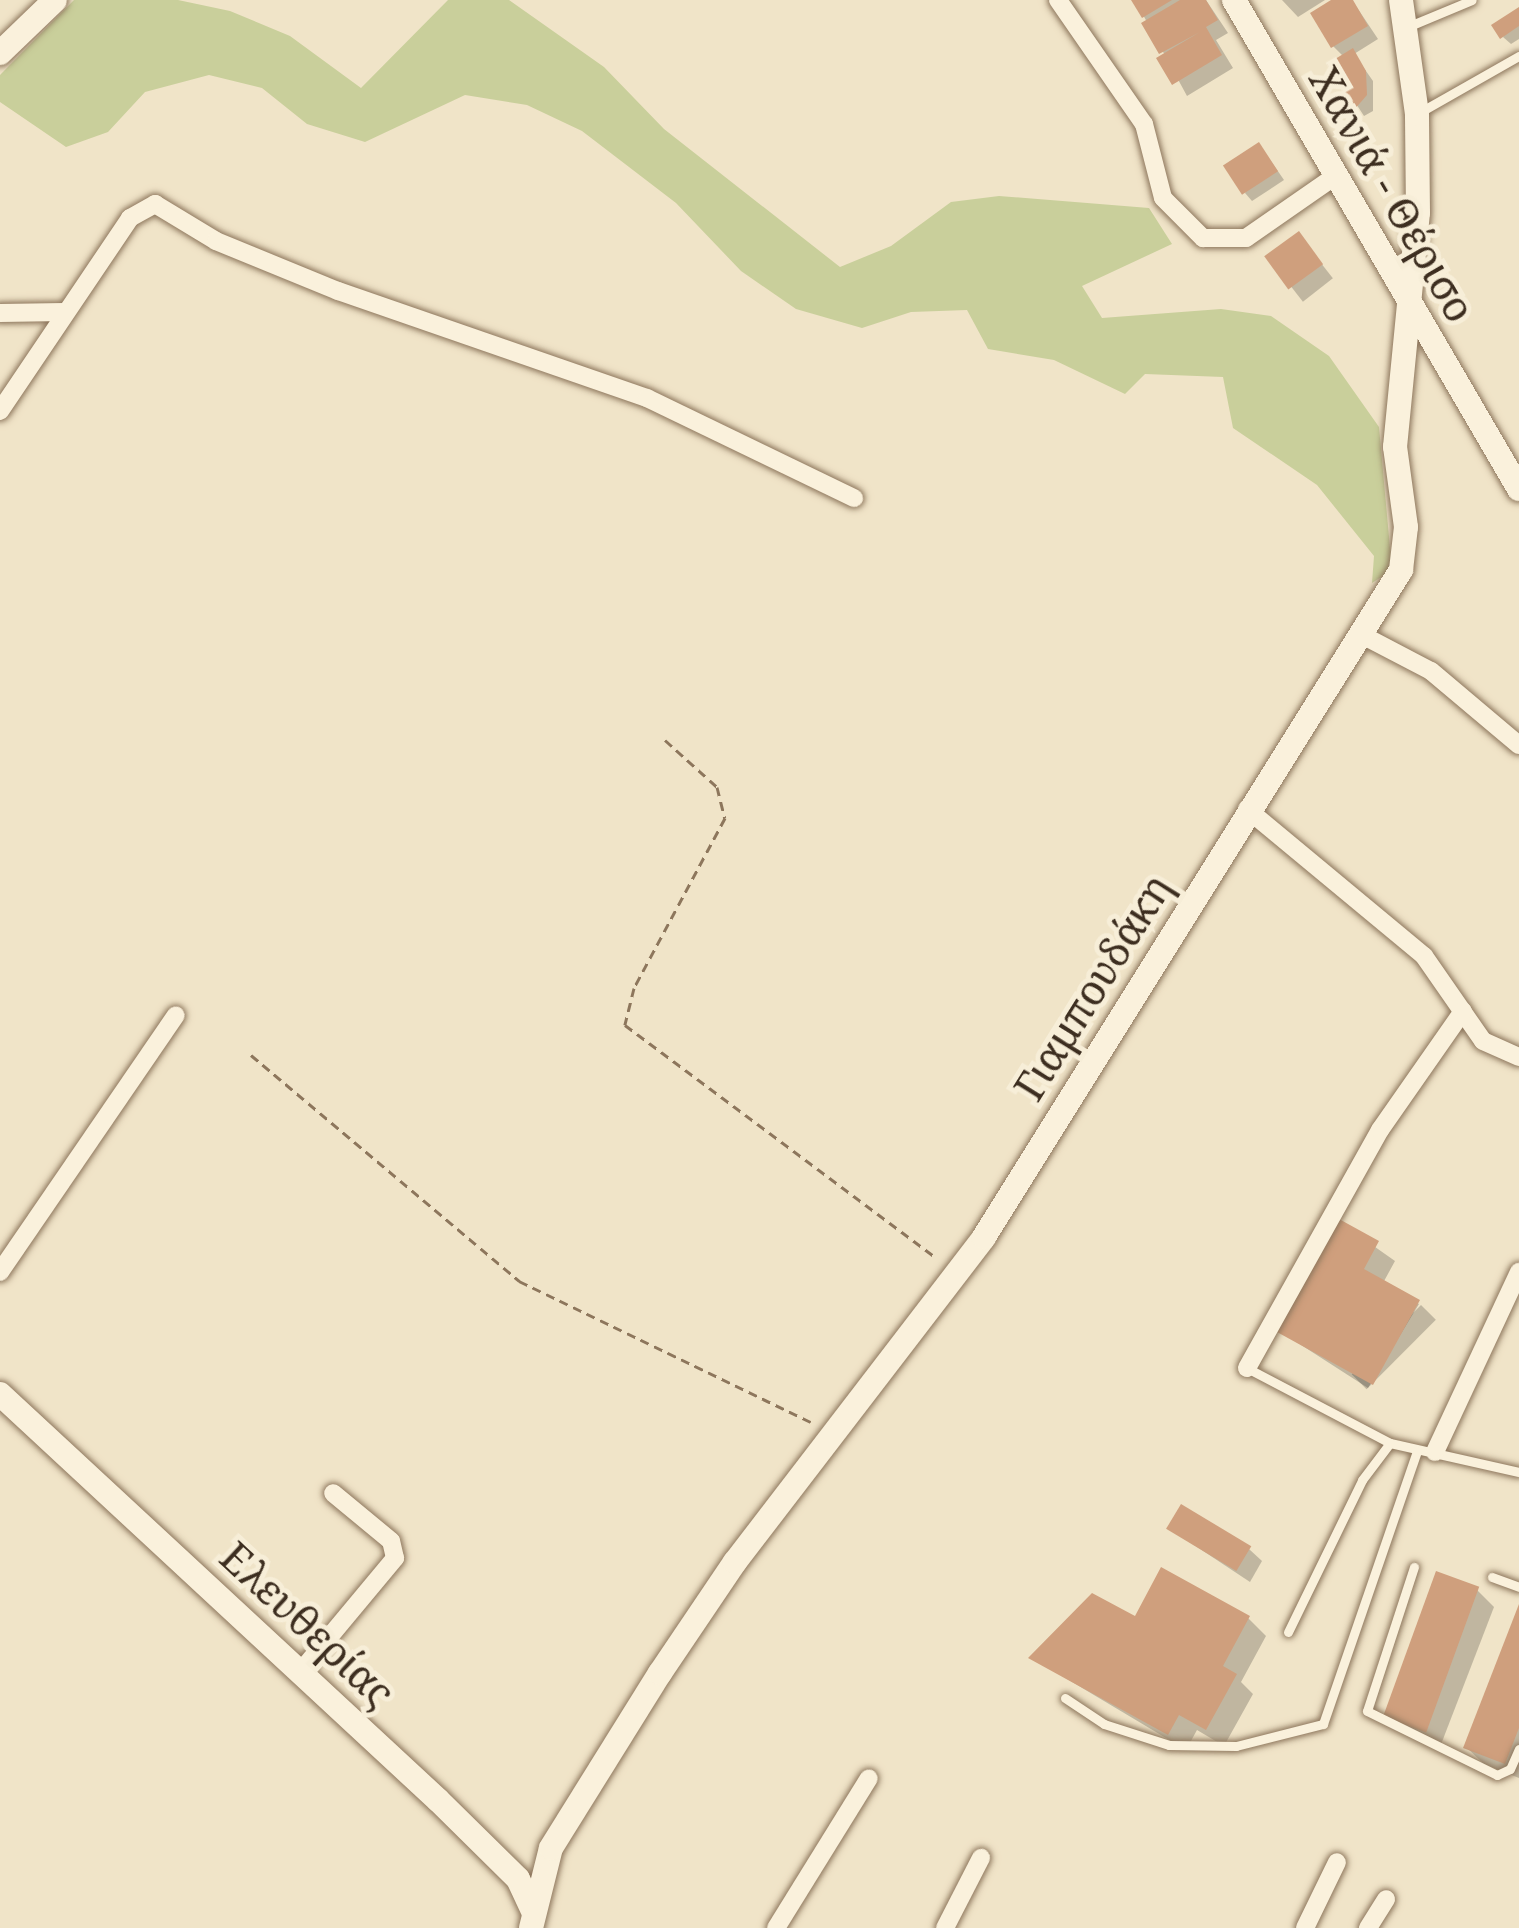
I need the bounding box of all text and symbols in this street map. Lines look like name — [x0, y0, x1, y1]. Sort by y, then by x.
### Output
street label: Χανιά - Θέρισο — [1300, 57, 1486, 331]
street label: Γιαμπουδάκη — [1003, 865, 1181, 1109]
street label: Ελευθερίας — [211, 1531, 405, 1717]

